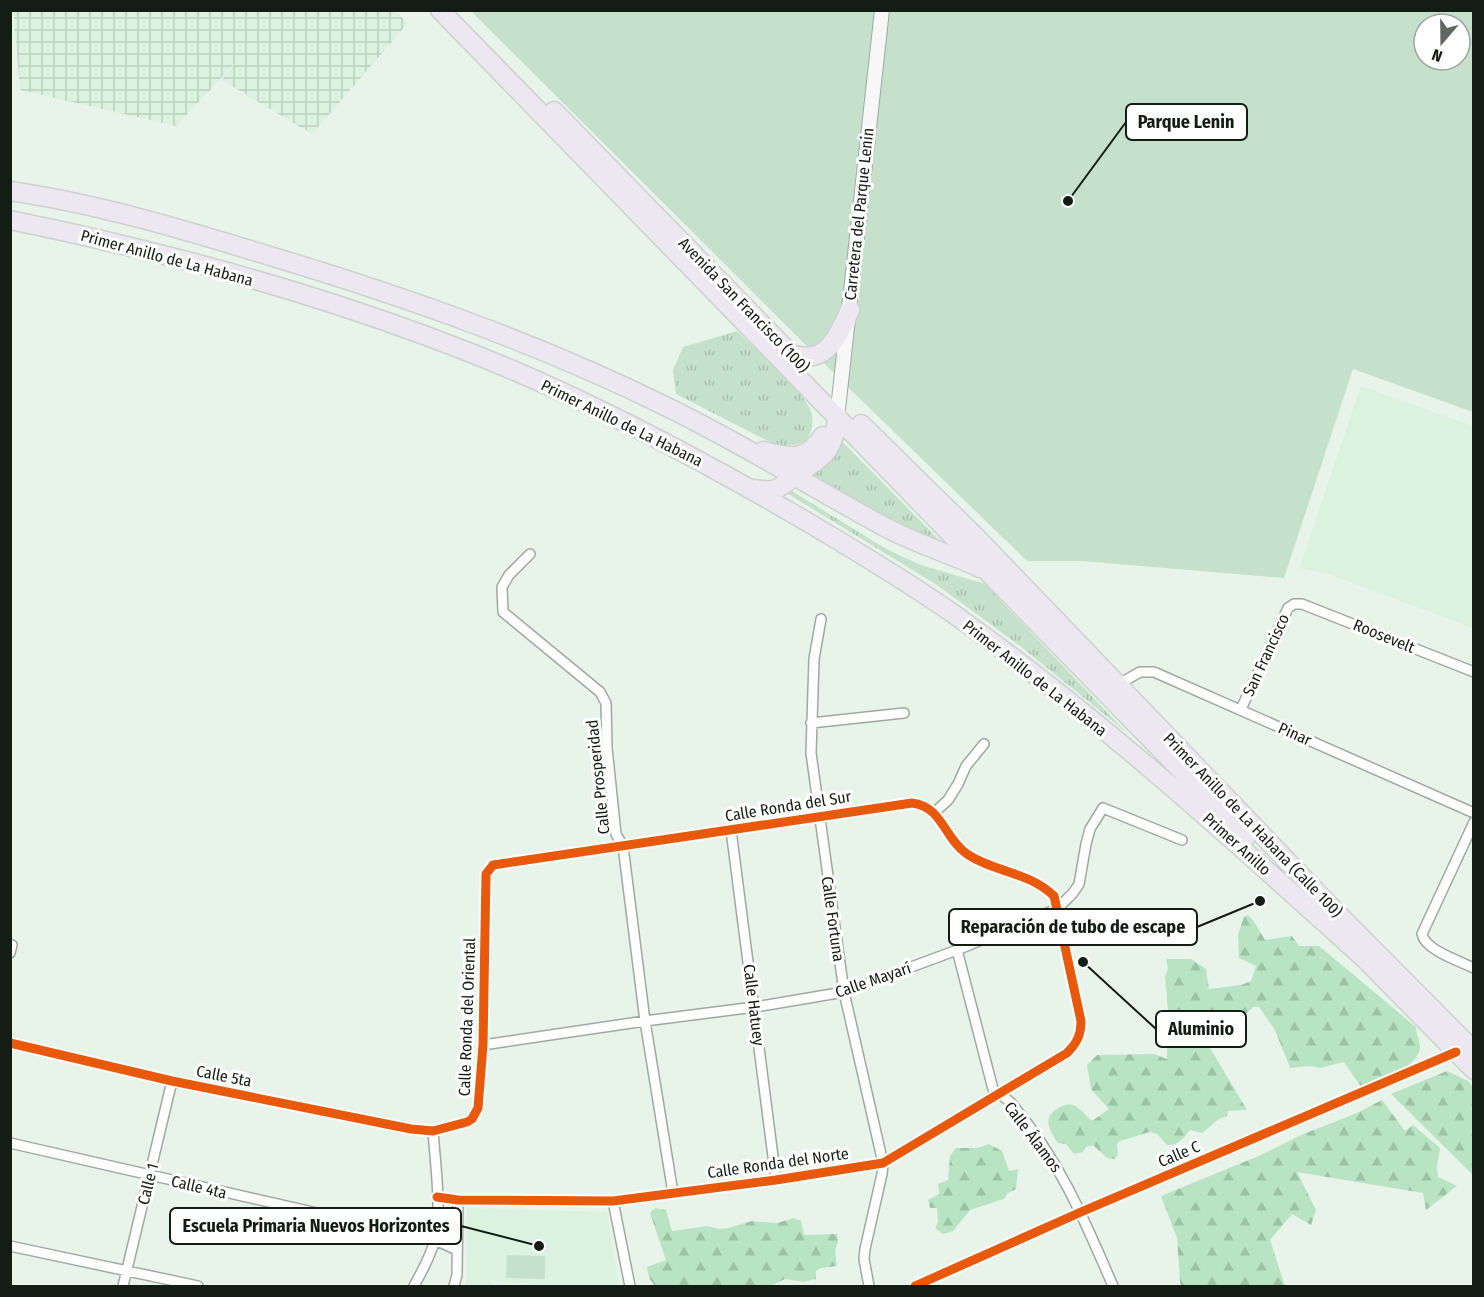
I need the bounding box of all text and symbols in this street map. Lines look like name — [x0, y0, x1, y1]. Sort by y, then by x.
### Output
north arrow — [1412, 12, 1472, 72]
text: N — [1429, 45, 1445, 66]
callout: Parque Lenin — [1126, 104, 1247, 140]
text: Parque Lenin — [1138, 111, 1234, 133]
street label: Carretera del Parque Lenin — [841, 127, 877, 301]
street label: Primer Anillo de La Habana — [79, 226, 255, 290]
street label: Avenida San Francisco (100) — [675, 234, 814, 377]
street label: Primer Anillo de La Habana — [538, 376, 706, 471]
street label: San Francisco — [1239, 611, 1293, 699]
street label: Roosevelt — [1351, 615, 1418, 657]
street label: Primer Anillo de La Habana — [959, 616, 1111, 740]
street label: Pinar — [1275, 718, 1315, 750]
street label: Calle Prosperidad — [583, 719, 613, 835]
street label: Primer Anillo de La Habana (Calle 100) — [1160, 729, 1346, 921]
street label: Calle Ronda del Sur — [724, 787, 853, 825]
street label: Primer Anillo — [1199, 808, 1275, 880]
street label: Calle Fortuna — [818, 875, 848, 963]
callout: Reparación de tubo de escape — [949, 909, 1197, 945]
text: Reparación de tubo de escape — [961, 916, 1185, 938]
street label: Calle Ronda del Oriental — [455, 937, 479, 1097]
street label: Calle Mayarí — [833, 958, 913, 1002]
street label: Calle Hatuey — [740, 963, 769, 1048]
callout: Aluminio — [1156, 1011, 1246, 1047]
text: Aluminio — [1167, 1018, 1234, 1040]
street label: Calle 5ta — [195, 1061, 253, 1091]
street label: Calle Álamos — [1000, 1098, 1066, 1176]
street label: Calle C — [1155, 1137, 1203, 1171]
street label: Calle Ronda del Norte — [706, 1144, 850, 1182]
street label: Calle 1 — [134, 1161, 162, 1207]
street label: Calle 4ta — [169, 1171, 229, 1203]
callout: Escuela Primaria Nuevos Horizontes — [170, 1208, 461, 1244]
text: Escuela Primaria Nuevos Horizontes — [182, 1215, 450, 1237]

